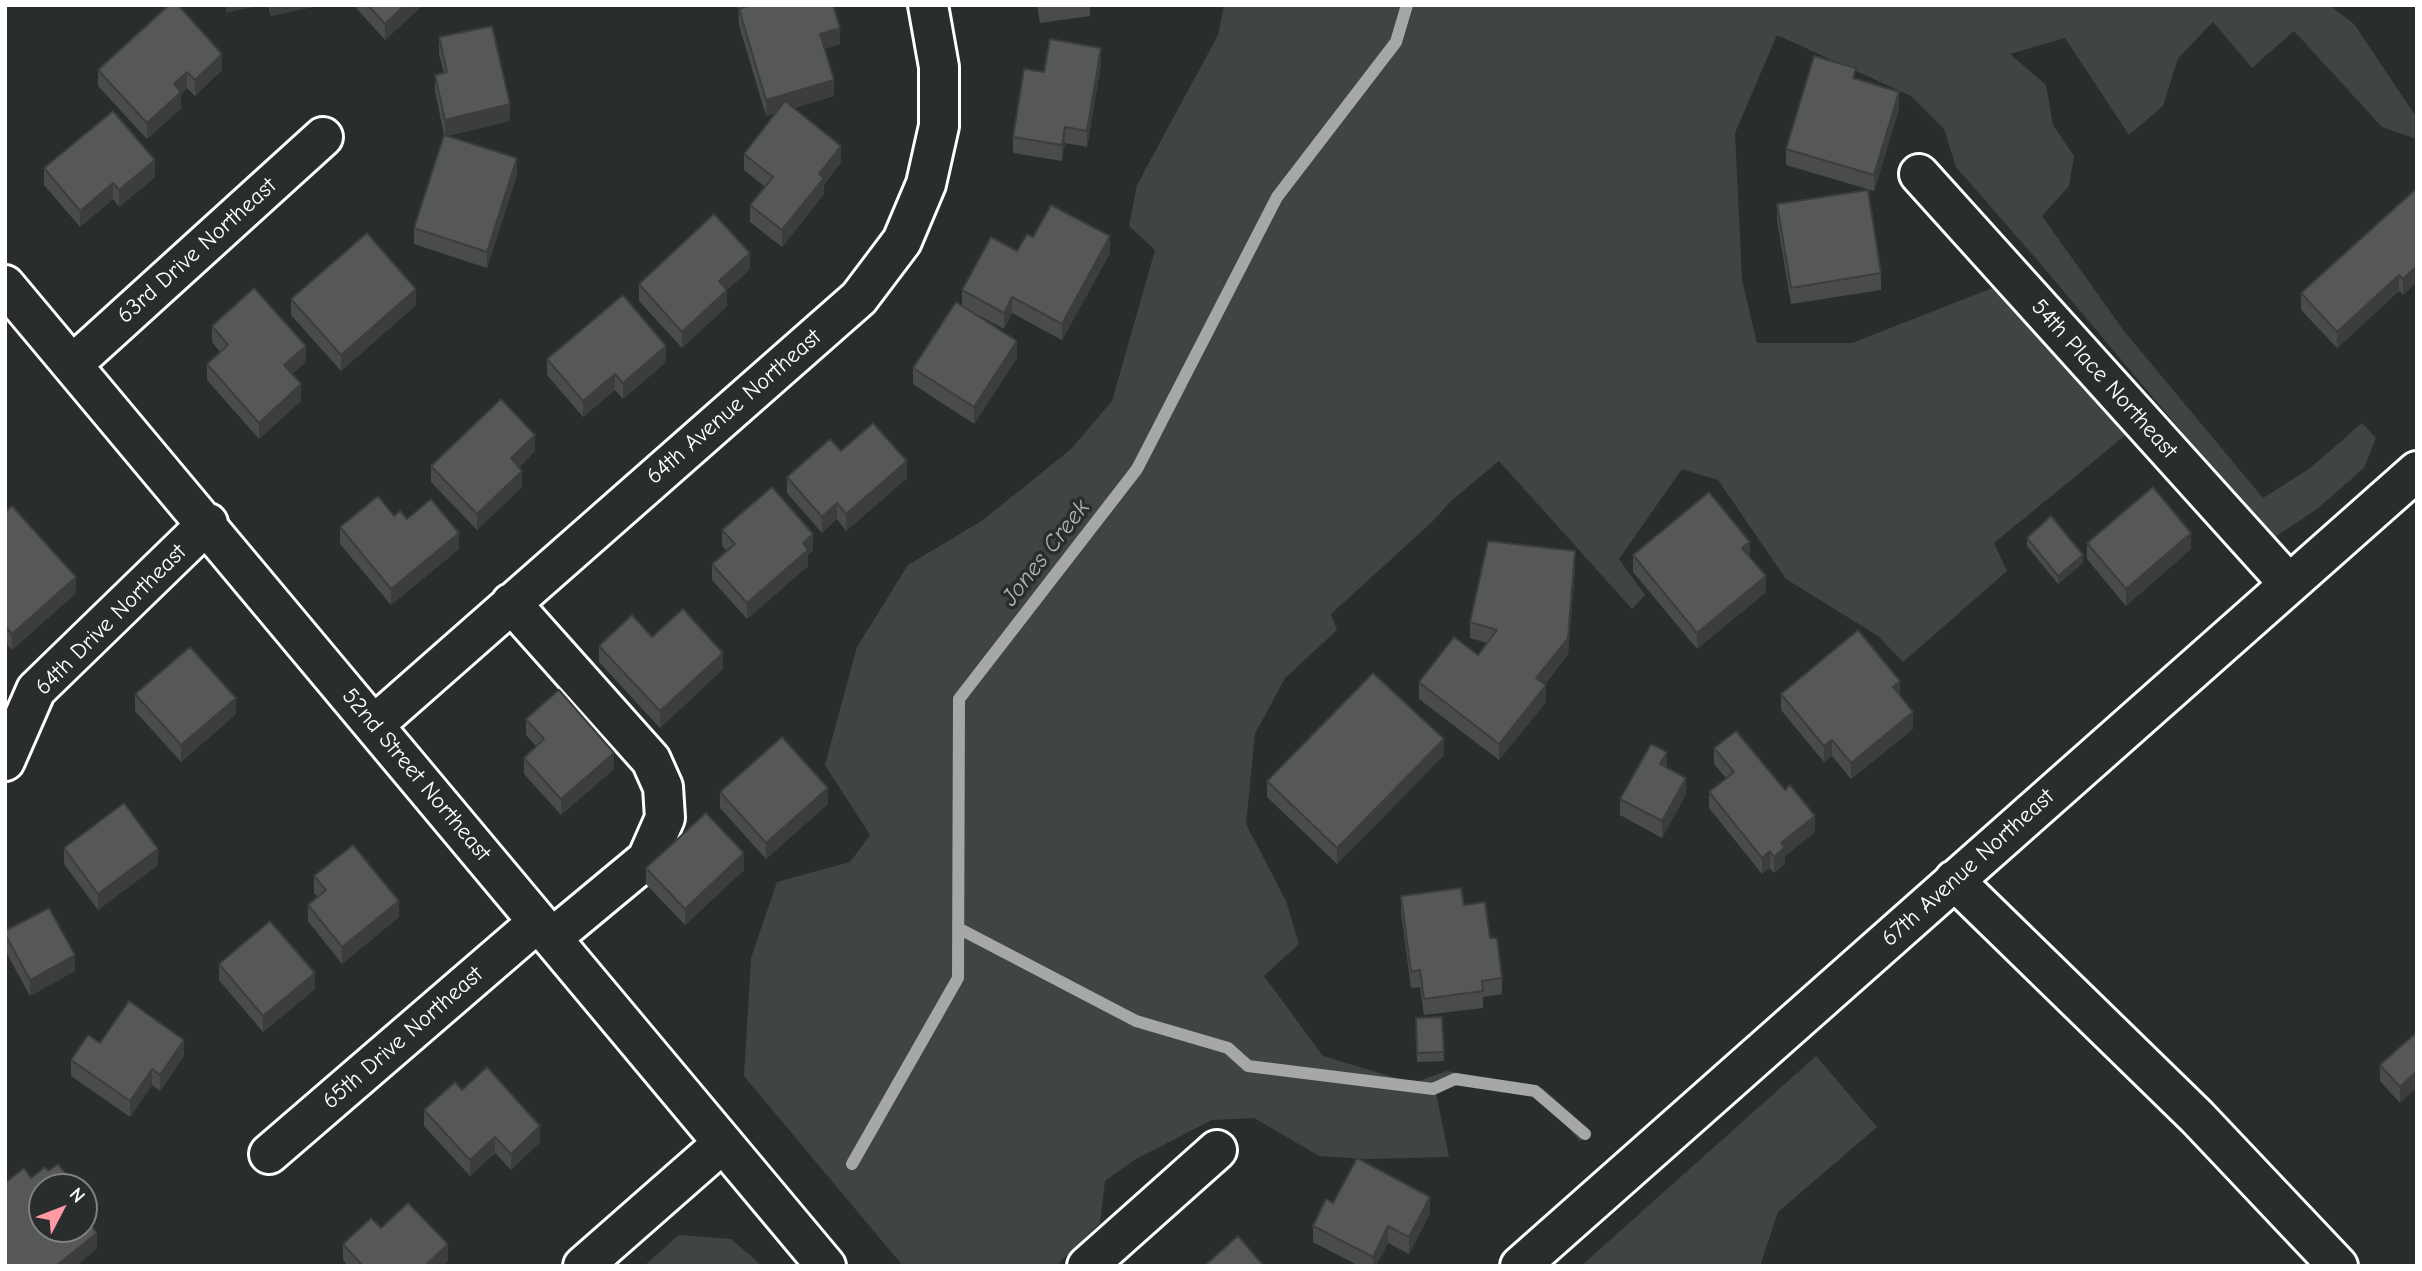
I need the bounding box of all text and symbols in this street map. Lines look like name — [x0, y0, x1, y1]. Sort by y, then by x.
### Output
street label: 63rd Drive Northeast — [112, 172, 282, 330]
street label: 54th Place Northeast — [2025, 294, 2183, 464]
street label: 64th Avenue Northeast — [641, 324, 827, 490]
water label: Jones Creek — [996, 494, 1096, 612]
street label: 64th Drive Northeast — [30, 539, 192, 701]
street label: 52nd Street Northeast — [336, 683, 496, 867]
street label: 67th Avenue Northeast — [1876, 783, 2060, 953]
street label: 65th Drive Northeast — [317, 961, 489, 1115]
north arrow — [28, 1173, 98, 1243]
text: N — [65, 1183, 89, 1207]

